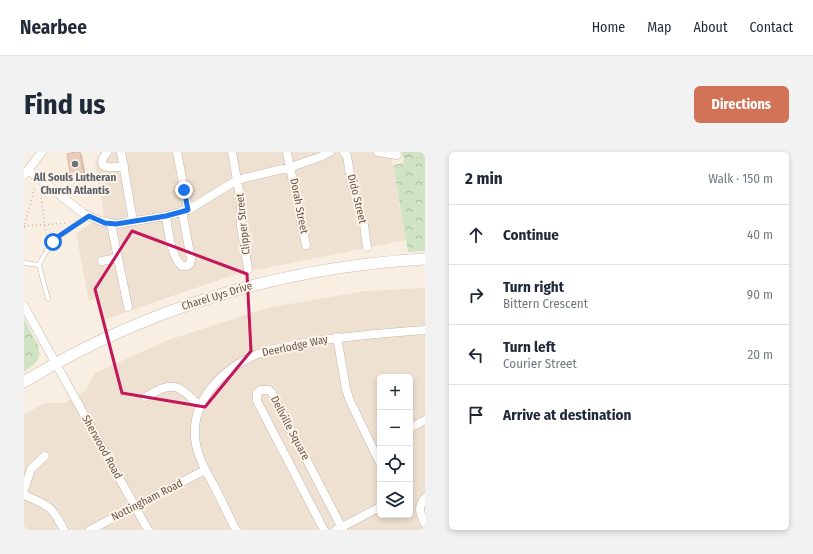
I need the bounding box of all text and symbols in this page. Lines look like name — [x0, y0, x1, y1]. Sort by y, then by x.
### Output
text: Nearbee — [20, 16, 87, 39]
text: Home — [592, 19, 625, 36]
text: Map — [647, 19, 671, 36]
text: About — [693, 19, 728, 36]
text: Contact — [750, 19, 793, 36]
button: Directions — [694, 86, 789, 123]
text: Find us — [24, 88, 106, 121]
marker: All Souls Lutheran Church Atlantis — [70, 159, 80, 169]
text: 2 min — [465, 168, 503, 189]
place label: All Souls Lutheran Church Atlantis — [33, 171, 116, 197]
text: Walk · 150 m — [708, 171, 773, 186]
street label: Dido Street — [345, 173, 370, 225]
street label: Dorah Street — [287, 177, 311, 235]
route end — [175, 181, 193, 199]
street label: Clipper Street — [233, 192, 253, 255]
icon: ahead — [465, 224, 487, 246]
text: Continue — [503, 226, 559, 244]
text: 40 m — [747, 227, 773, 242]
route start — [44, 233, 62, 251]
text: Turn right — [503, 278, 564, 296]
street label: Charel Uys Drive — [180, 279, 254, 313]
icon: right — [465, 284, 487, 306]
text: 90 m — [747, 287, 773, 302]
text: Bittern Crescent — [503, 296, 588, 311]
street label: Deerlodge Way — [261, 333, 329, 359]
text: Turn left — [503, 338, 556, 356]
icon: left — [465, 344, 487, 366]
text: 20 m — [747, 347, 773, 362]
text: Courier Street — [503, 356, 577, 371]
map controls — [377, 374, 413, 518]
button: + — [377, 374, 413, 410]
street label: Dellville Square — [268, 394, 312, 462]
icon: arrive — [465, 404, 487, 426]
text: Arrive at destination — [503, 406, 631, 424]
button: − — [377, 410, 413, 446]
street label: Sherwood Road — [79, 413, 125, 481]
button: locate — [377, 446, 413, 482]
street label: Nottingham Road — [109, 476, 185, 524]
button: layers — [377, 482, 413, 518]

